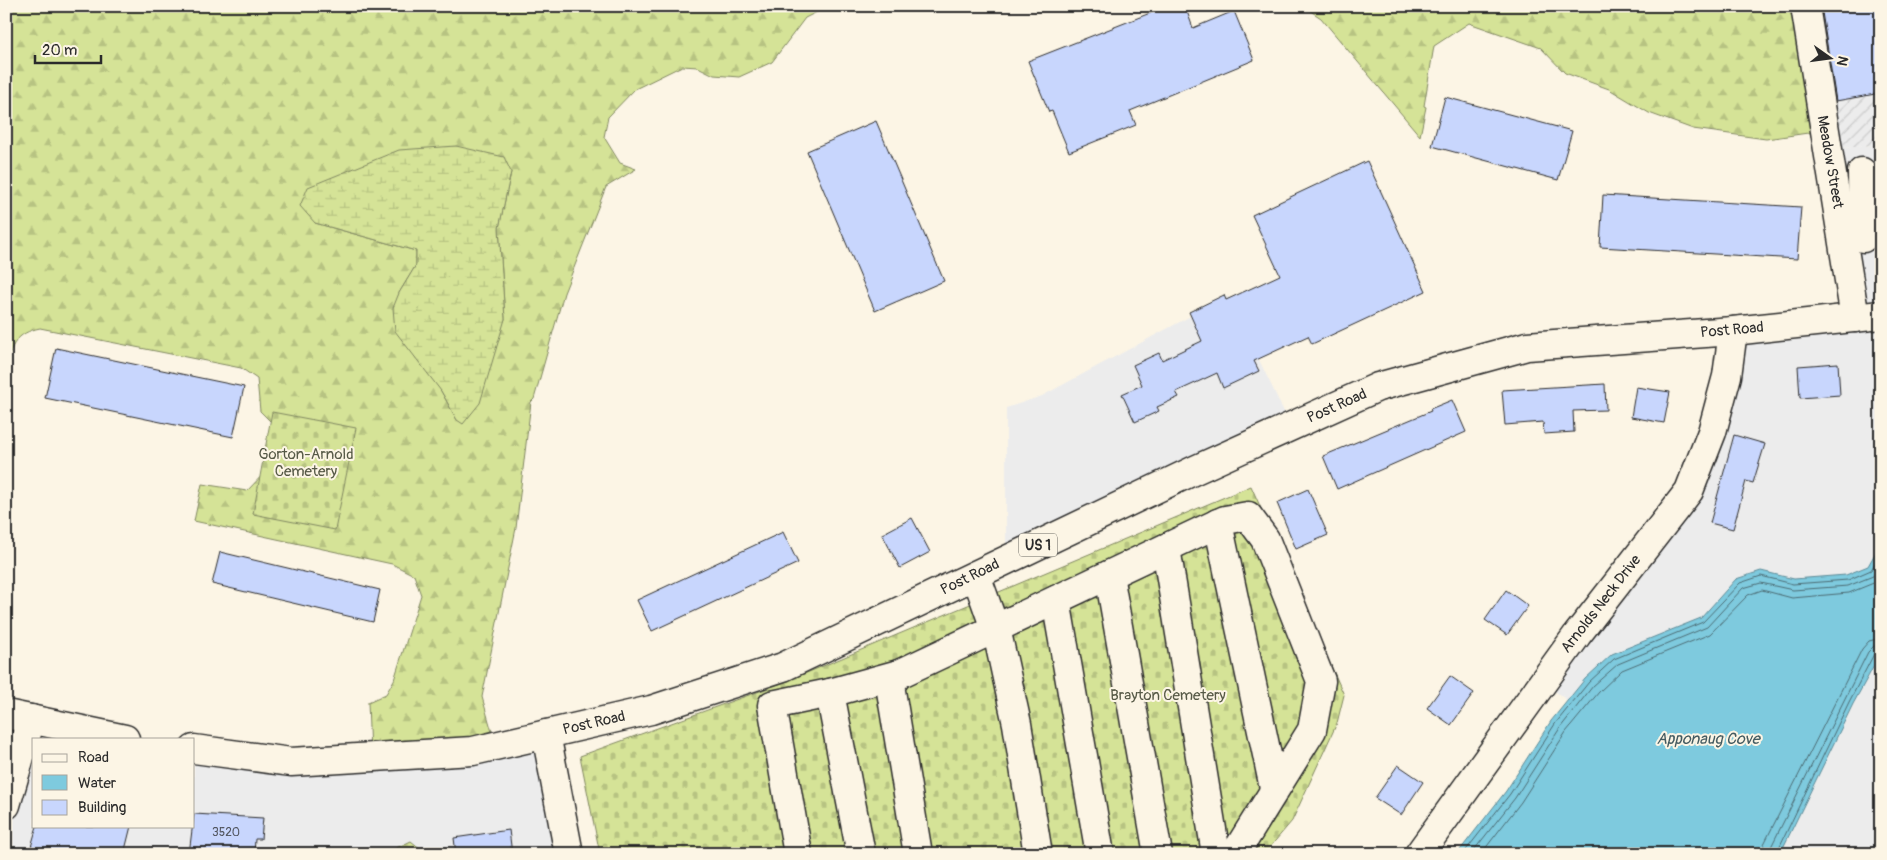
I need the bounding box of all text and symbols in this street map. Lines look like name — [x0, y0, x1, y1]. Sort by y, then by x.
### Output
scale bar — [35, 32, 101, 64]
north arrow — [1804, 32, 1854, 82]
text: 20 m — [42, 41, 77, 60]
text: N — [1833, 54, 1852, 68]
street label: Meadow Street — [1812, 114, 1848, 211]
street label: Post Road — [1700, 318, 1764, 342]
street label: Post Road — [1304, 384, 1370, 428]
park label: Gorton-Arnold Cemetery — [258, 445, 354, 481]
road number: US 1 — [1019, 534, 1057, 556]
street label: Arnolds Neck Drive — [1557, 551, 1646, 657]
street label: Post Road — [937, 555, 1003, 599]
park label: Brayton Cemetery — [1110, 686, 1226, 705]
street label: Post Road — [561, 707, 627, 739]
water label: Apponaug Cove — [1656, 729, 1762, 749]
legend — [32, 738, 195, 828]
text: Road — [78, 748, 109, 767]
text: Water — [78, 774, 117, 793]
text: Building — [78, 798, 126, 817]
house number: 3520 — [212, 825, 240, 840]

